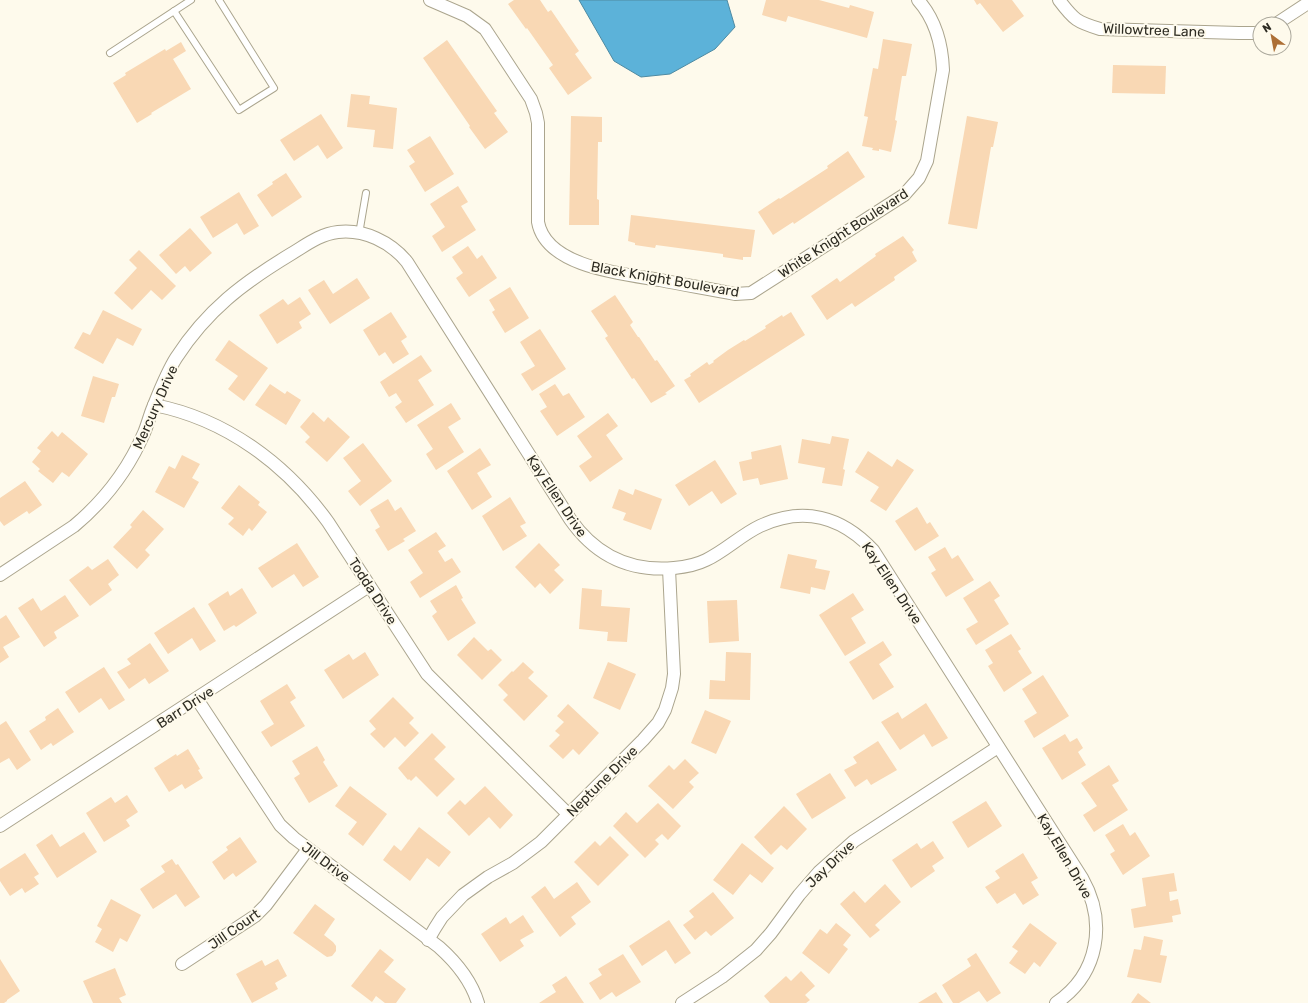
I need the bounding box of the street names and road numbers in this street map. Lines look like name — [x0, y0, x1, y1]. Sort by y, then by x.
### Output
street label: Willowtree Lane — [1103, 20, 1205, 41]
street label: White Knight Boulevard — [775, 185, 911, 282]
street label: Black Knight Boulevard — [589, 258, 740, 301]
street label: Mercury Drive — [129, 362, 182, 452]
street label: Kay Ellen Drive — [523, 452, 590, 541]
street label: Kay Ellen Drive — [858, 539, 925, 628]
street label: Todda Drive — [345, 555, 401, 628]
street label: Barr Drive — [154, 683, 217, 732]
street label: Neptune Drive — [563, 742, 641, 820]
street label: Kay Ellen Drive — [1033, 811, 1096, 902]
street label: Jay Drive — [803, 837, 858, 892]
street label: Jill Drive — [298, 839, 353, 886]
street label: Jill Court — [205, 905, 264, 953]

